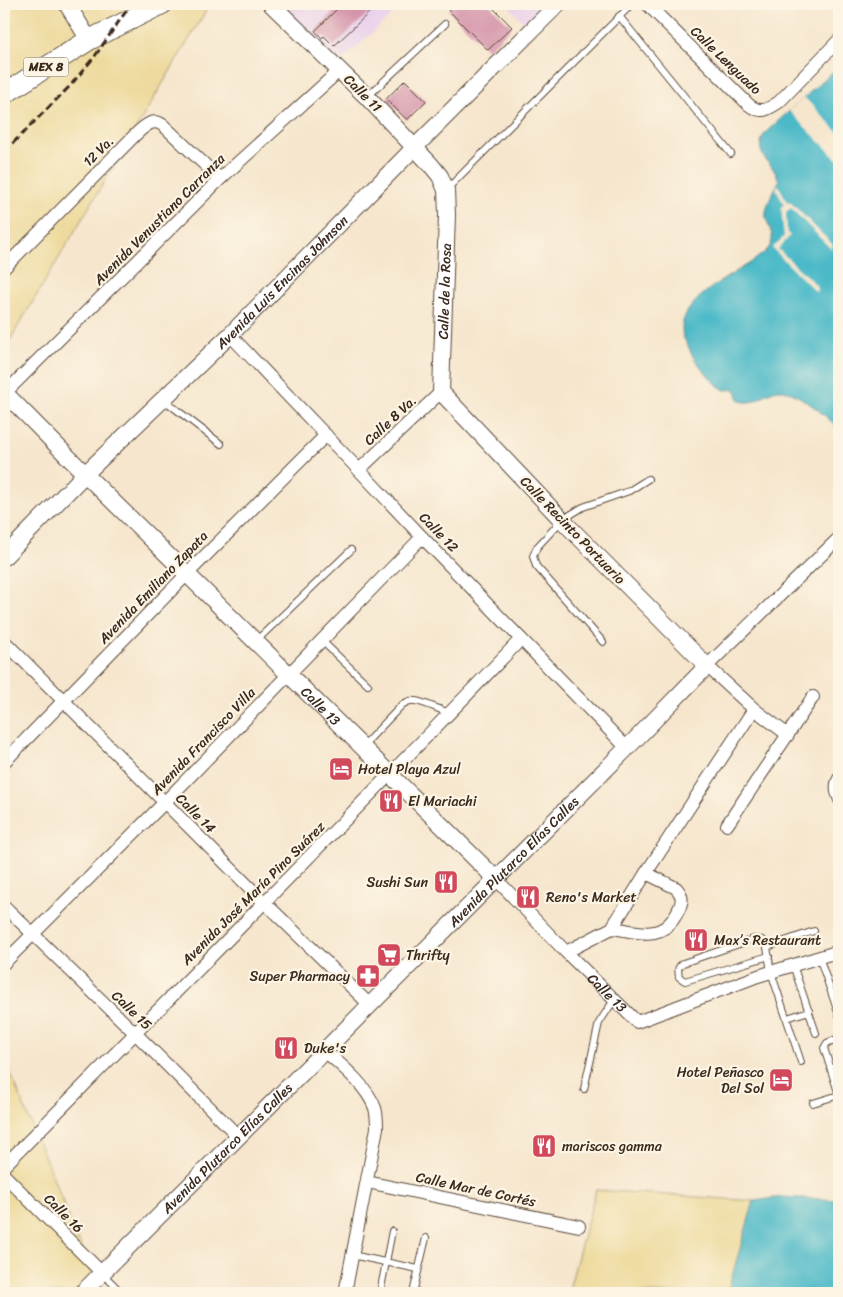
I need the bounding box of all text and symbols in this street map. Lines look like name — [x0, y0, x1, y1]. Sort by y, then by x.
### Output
street label: Calle Lenguado — [684, 20, 767, 101]
road number: MEX 8 — [23, 58, 68, 76]
street label: Calle 11 — [337, 68, 388, 119]
street label: 12 Va. — [77, 130, 120, 173]
street label: Avenida Venustiano Carranza — [87, 147, 232, 292]
street label: Avenida Luis Encinas Johnson — [209, 209, 355, 356]
street label: Calle de la Rosa — [431, 243, 459, 340]
street label: Calle 8 Va. — [358, 389, 423, 452]
street label: Calle Recinto Portuario — [514, 470, 632, 591]
street label: Calle 12 — [413, 506, 465, 559]
street label: Avenida Emiliano Zapata — [92, 525, 215, 651]
street label: Calle 13 — [294, 680, 347, 732]
street label: Avenida Francisco Villa — [144, 681, 262, 802]
hotel icon: Hotel Playa Azul — [328, 756, 354, 782]
place label: Hotel Playa Azul — [358, 757, 461, 782]
street label: Calle 14 — [169, 787, 222, 840]
restaurant icon: El Mariachi — [378, 788, 404, 814]
place label: El Mariachi — [408, 789, 478, 814]
street label: Avenida Plutarco Elías Calles — [441, 790, 585, 934]
street label: Avenida José María Pino Suárez — [175, 815, 332, 972]
restaurant icon: Sushi Sun — [433, 869, 459, 895]
place label: Sushi Sun — [367, 870, 428, 895]
restaurant icon: Reno's Market — [515, 884, 541, 910]
place label: Reno's Market — [546, 885, 637, 910]
restaurant icon: Max’s Restaurant — [683, 927, 709, 953]
place label: Max’s Restaurant — [714, 928, 821, 953]
supermarket icon: Thrifty — [376, 942, 402, 968]
place label: Thrifty — [406, 943, 451, 968]
pharmacy icon: Super Pharmacy — [355, 963, 381, 989]
place label: Super Pharmacy — [249, 964, 351, 989]
street label: Calle 13 — [581, 967, 633, 1019]
street label: Calle 15 — [105, 984, 158, 1037]
restaurant icon: Duke's — [273, 1035, 299, 1061]
place label: Duke's — [304, 1036, 347, 1061]
place label: Hotel Peñasco Del Sol — [677, 1060, 765, 1101]
hotel icon: Hotel Peñasco Del Sol — [768, 1067, 794, 1093]
street label: Avenida Plutarco Elías Calles — [155, 1077, 299, 1221]
restaurant icon: mariscos gamma — [531, 1133, 557, 1159]
place label: mariscos gamma — [562, 1134, 663, 1159]
street label: Calle Mar de Cortés — [414, 1165, 539, 1215]
street label: Calle 16 — [38, 1187, 90, 1239]

